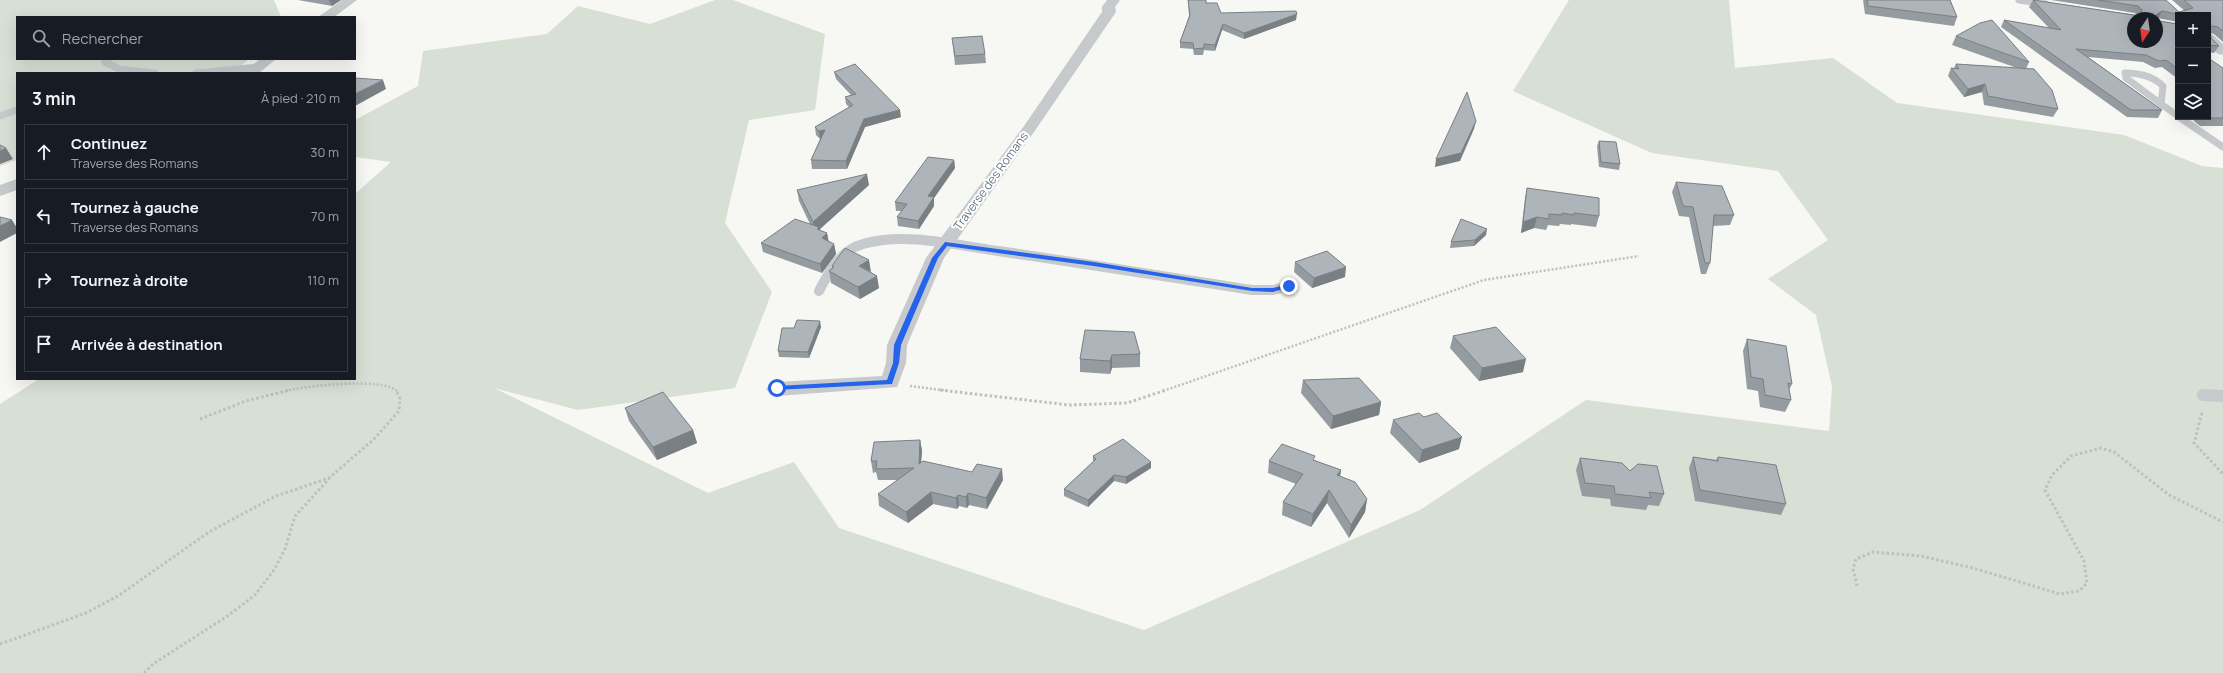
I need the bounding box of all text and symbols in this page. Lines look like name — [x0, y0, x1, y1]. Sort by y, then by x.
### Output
north arrow — [2127, 12, 2163, 48]
map controls — [2175, 12, 2211, 120]
button: + — [2175, 12, 2211, 48]
search box — [16, 16, 356, 60]
icon: search — [30, 27, 52, 49]
text: Rechercher — [62, 28, 143, 49]
button: − — [2175, 48, 2211, 84]
button: layers — [2175, 84, 2211, 120]
text: 3 min — [32, 87, 76, 110]
text: À pied · 210 m — [261, 89, 340, 107]
street label: Traverse des Romans — [949, 128, 1032, 233]
text: Continuez — [71, 133, 147, 154]
icon: ahead — [33, 141, 55, 163]
text: 30 m — [310, 143, 339, 161]
text: Traverse des Romans — [71, 154, 198, 172]
text: Tournez à gauche — [71, 197, 199, 218]
icon: left — [33, 205, 55, 227]
text: 70 m — [311, 207, 339, 225]
text: Traverse des Romans — [71, 218, 198, 236]
icon: right — [33, 269, 55, 291]
text: Tournez à droite — [71, 270, 188, 291]
text: 110 m — [307, 271, 339, 289]
route end — [1280, 277, 1298, 295]
icon: arrive — [33, 333, 55, 355]
text: Arrivée à destination — [71, 334, 223, 355]
route start — [768, 379, 786, 397]

